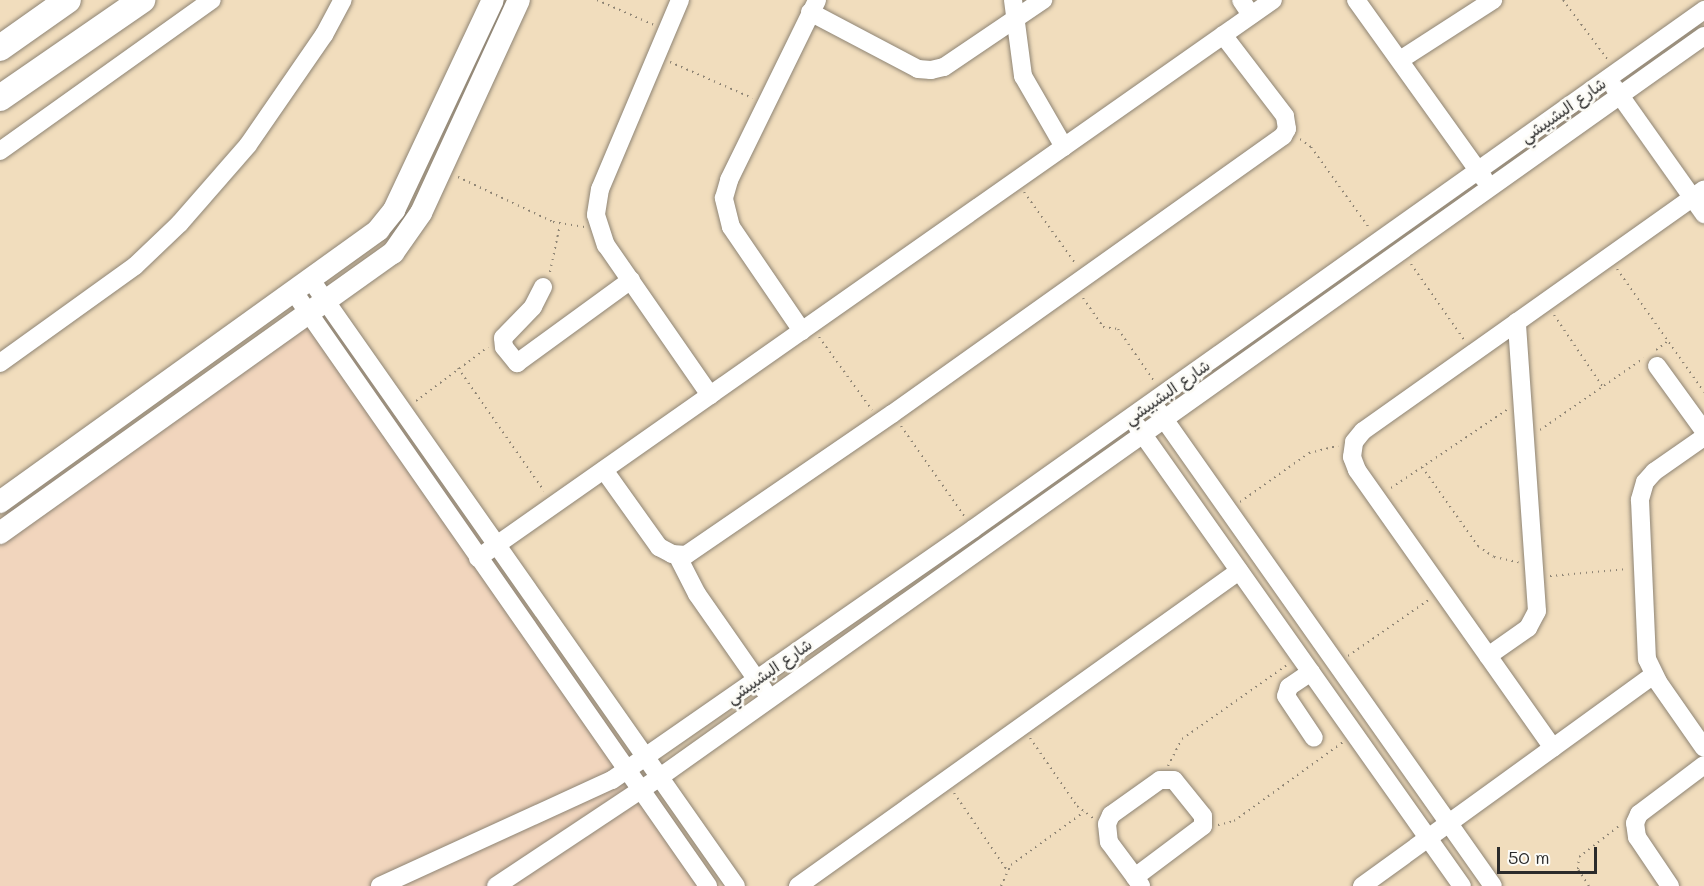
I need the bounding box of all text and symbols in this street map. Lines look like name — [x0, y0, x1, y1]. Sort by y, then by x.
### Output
street label: شارع البشبيشي — [1517, 73, 1609, 147]
street label: شارع البشبيشي — [1121, 355, 1213, 429]
street label: شارع البشبيشي — [723, 634, 815, 708]
scale bar — [1500, 835, 1600, 873]
text: 50 m — [1508, 845, 1550, 869]

